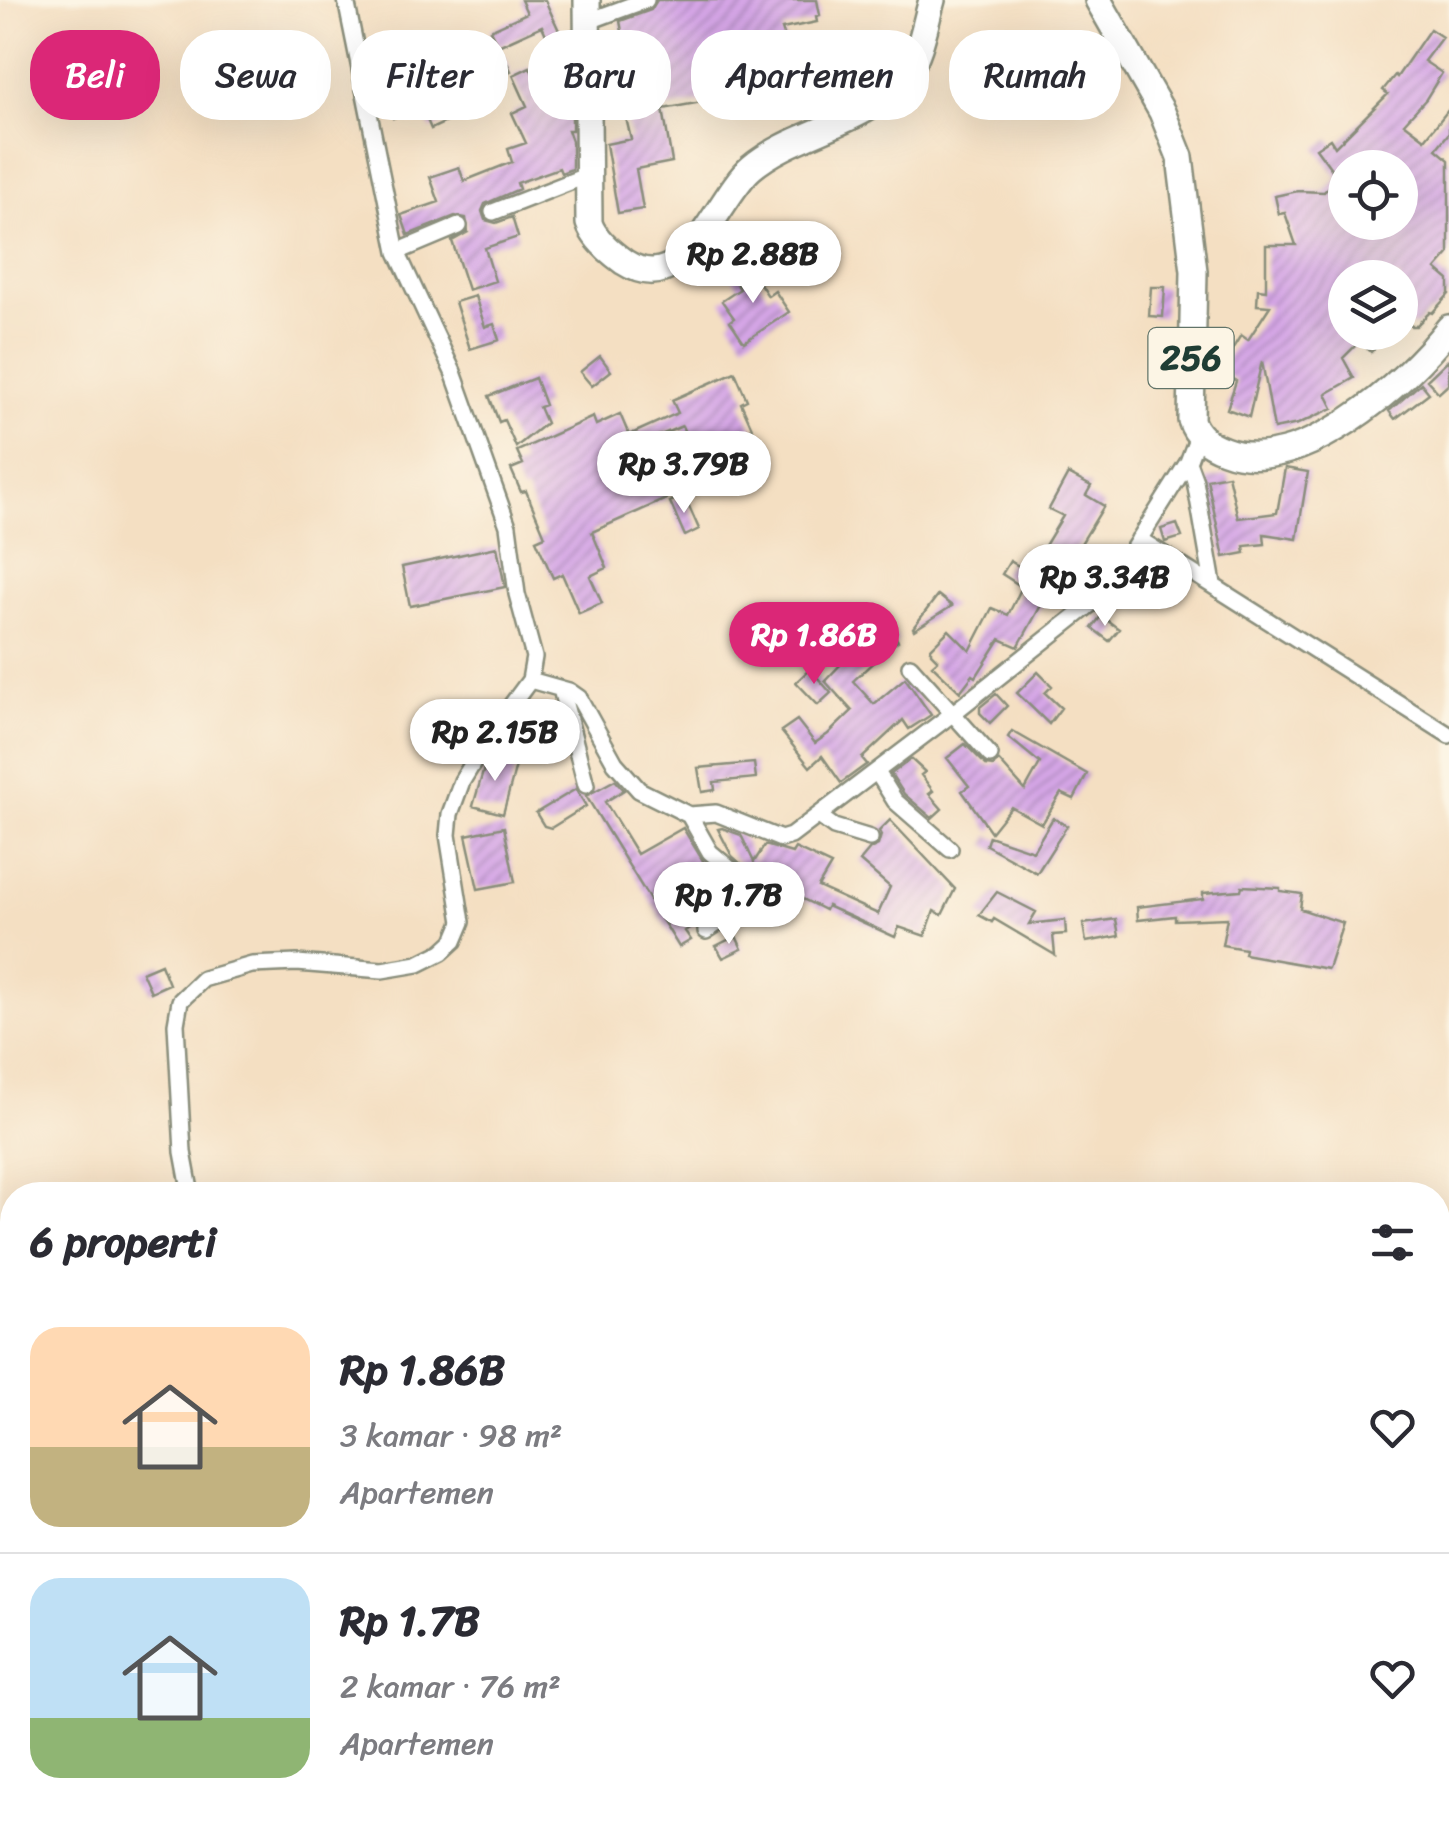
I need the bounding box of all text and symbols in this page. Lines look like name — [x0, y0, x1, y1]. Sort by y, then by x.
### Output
chip: Beli — [30, 30, 160, 120]
chip: Sewa — [180, 30, 331, 120]
chip: Filter — [351, 30, 508, 120]
chip: Baru — [528, 30, 671, 120]
chip: Apartemen — [691, 30, 929, 120]
chip: Rumah — [949, 30, 1121, 120]
map controls — [1328, 150, 1418, 350]
button: locate — [1328, 150, 1418, 240]
pin: Rp 2.88B — [650, 221, 856, 306]
text: Rp 2.88B — [687, 225, 819, 282]
button: layers — [1328, 260, 1418, 350]
road number: 256 — [1148, 328, 1234, 388]
pin: Rp 3.79B — [581, 431, 787, 516]
text: Rp 3.79B — [619, 435, 749, 492]
pin: Rp 3.34B — [1002, 544, 1208, 629]
text: Rp 3.34B — [1040, 548, 1170, 605]
pin: Rp 1.86B — [711, 602, 917, 687]
text: Rp 1.86B — [751, 606, 877, 663]
pin: Rp 2.15B — [392, 699, 598, 784]
text: Rp 2.15B — [432, 703, 558, 760]
pin: Rp 1.7B — [637, 862, 821, 947]
text: Rp 1.7B — [676, 866, 782, 923]
text: 6 properti — [30, 1205, 216, 1279]
icon: filters — [1365, 1215, 1420, 1270]
text: Rp 1.86B — [340, 1333, 505, 1407]
icon: home — [110, 1367, 230, 1487]
icon: heart — [1365, 1400, 1420, 1455]
text: 3 kamar · 98 m² — [340, 1407, 562, 1464]
text: Apartemen — [340, 1464, 494, 1521]
text: Rp 1.7B — [340, 1584, 480, 1658]
icon: home — [110, 1618, 230, 1738]
icon: heart — [1365, 1651, 1420, 1706]
text: 2 kamar · 76 m² — [340, 1658, 561, 1715]
text: Apartemen — [340, 1715, 494, 1772]

